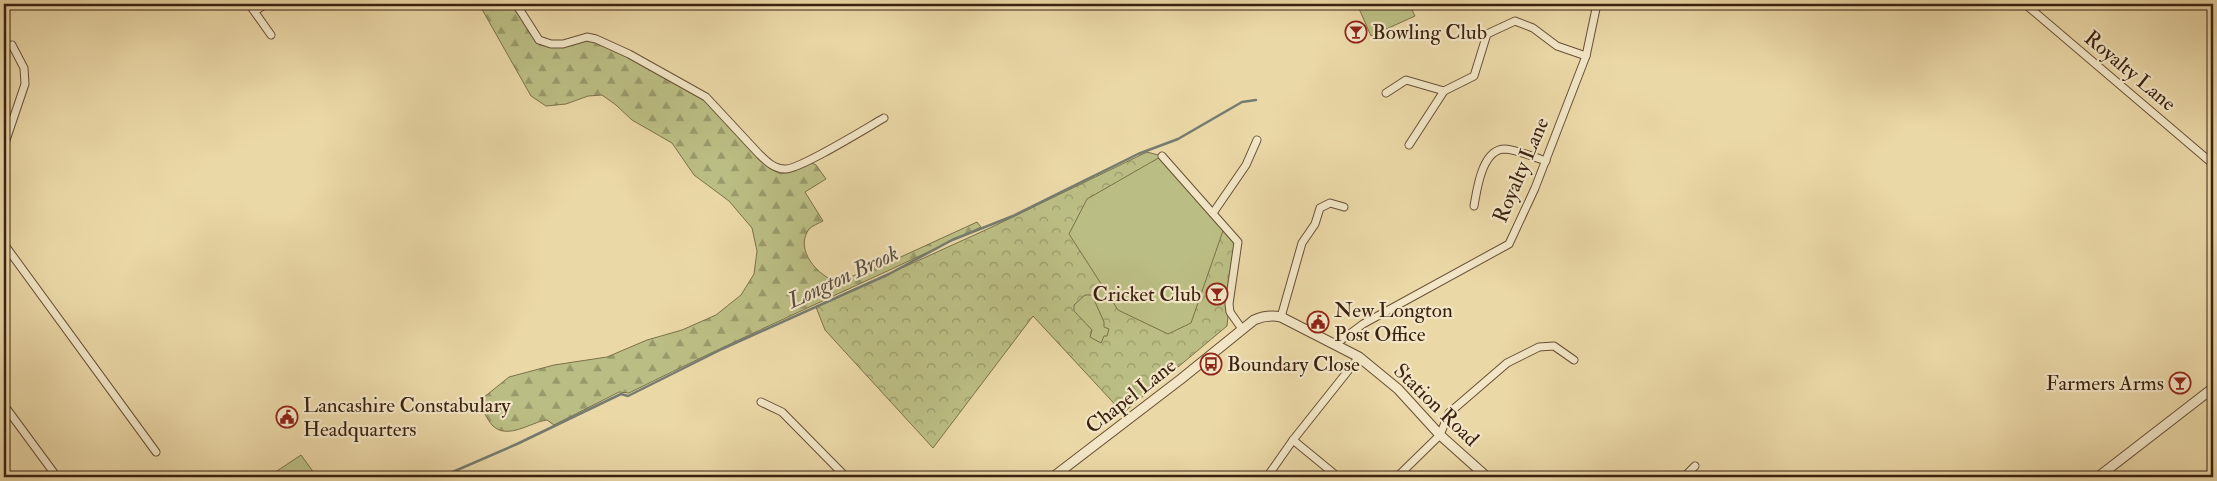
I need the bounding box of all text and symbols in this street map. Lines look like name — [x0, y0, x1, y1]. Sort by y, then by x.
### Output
place label: Bowling Club — [1372, 19, 1487, 46]
bar icon: Bowling Club — [1344, 20, 1368, 44]
street label: Royalty Lane — [2078, 25, 2182, 117]
street label: Royalty Lane — [1487, 113, 1555, 227]
water label: Longton Brook — [782, 239, 903, 315]
place label: Cricket Club — [1093, 281, 1201, 308]
bar icon: Cricket Club — [1205, 282, 1229, 306]
place label: New Longton Post Office — [1334, 297, 1453, 348]
public building icon: New Longton Post Office — [1306, 310, 1330, 334]
place label: Boundary Close — [1227, 351, 1360, 378]
street label: Chapel Lane — [1080, 352, 1182, 440]
bus stop icon: Boundary Close — [1199, 352, 1223, 376]
street label: Station Road — [1388, 358, 1485, 453]
place label: Farmers Arms — [2046, 370, 2164, 397]
bar icon: Farmers Arms — [2168, 371, 2192, 395]
place label: Lancashire Constabulary Headquarters — [303, 392, 511, 443]
public building icon: Lancashire Constabulary Headquarters — [275, 405, 299, 429]

